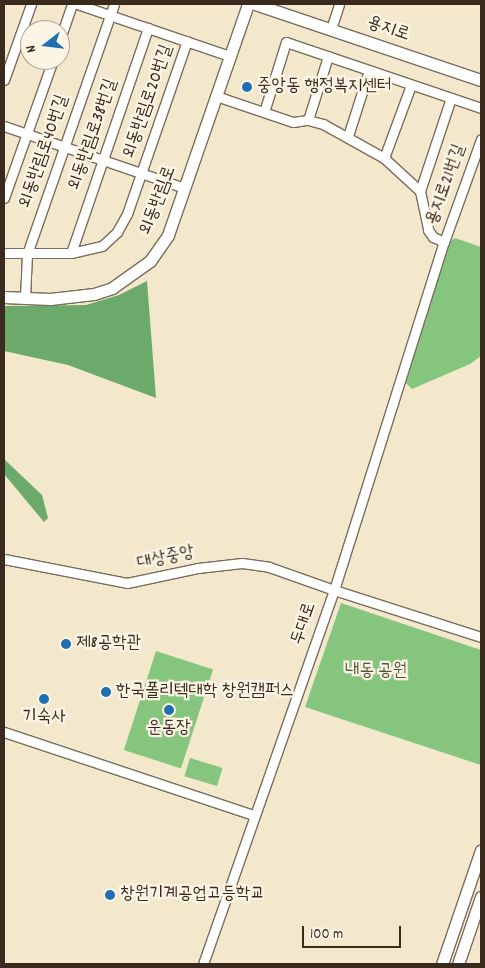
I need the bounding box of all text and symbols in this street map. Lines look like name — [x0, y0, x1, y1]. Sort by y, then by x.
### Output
street label: 용지로 — [364, 13, 412, 47]
north arrow — [20, 20, 70, 70]
street label: 외동반림로20번길 — [119, 42, 179, 162]
text: N — [21, 43, 42, 55]
street label: 외동반림로38번길 — [65, 76, 123, 194]
place label: 중앙동 행정복지센터 — [257, 76, 391, 98]
marker: 중앙동 행정복지센터 — [241, 81, 253, 93]
street label: 외동반림로40번길 — [15, 92, 75, 212]
street label: 용지로21번길 — [422, 142, 472, 228]
street label: 외동반림로 — [136, 163, 182, 239]
street label: 대상중앙 — [135, 542, 197, 576]
street label: 두대로 — [288, 600, 322, 648]
place label: 제8공학관 — [76, 633, 141, 655]
marker: 제8공학관 — [60, 638, 72, 650]
park label: 내동 공원 — [345, 661, 407, 683]
place label: 한국폴리텍대학 창원캠퍼스 — [116, 681, 294, 703]
marker: 한국폴리텍대학 창원캠퍼스 — [100, 686, 112, 698]
marker: 기숙사 — [38, 693, 50, 705]
marker: 운동장 — [163, 704, 175, 716]
place label: 기숙사 — [22, 707, 66, 729]
place label: 운동장 — [147, 718, 191, 740]
place label: 창원기계공업고등학교 — [120, 884, 265, 906]
marker: 창원기계공업고등학교 — [104, 889, 116, 901]
scale bar — [305, 916, 404, 948]
text: 100 m — [310, 924, 343, 946]

